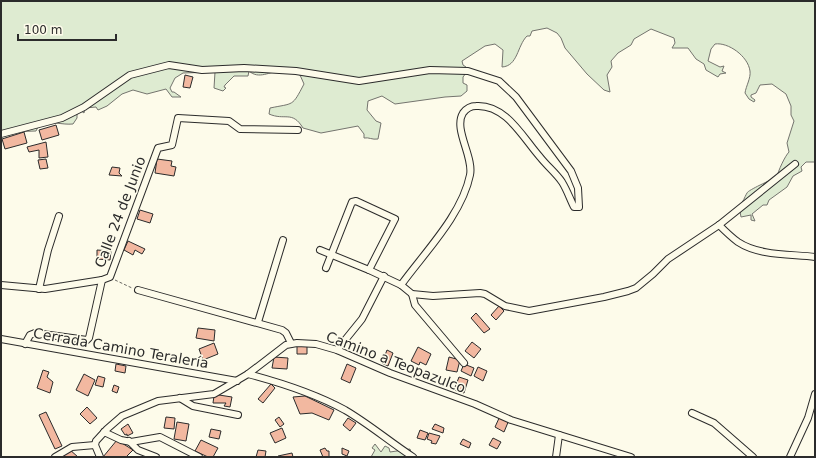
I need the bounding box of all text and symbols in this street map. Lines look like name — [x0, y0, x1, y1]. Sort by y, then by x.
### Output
scale bar — [18, 16, 116, 42]
text: 100 m — [24, 23, 62, 37]
street label: Calle 24 de Junio — [91, 154, 149, 270]
street label: Cerrada Camino Teralería — [32, 325, 210, 371]
street label: Camino a Teopazulco — [324, 328, 468, 396]

